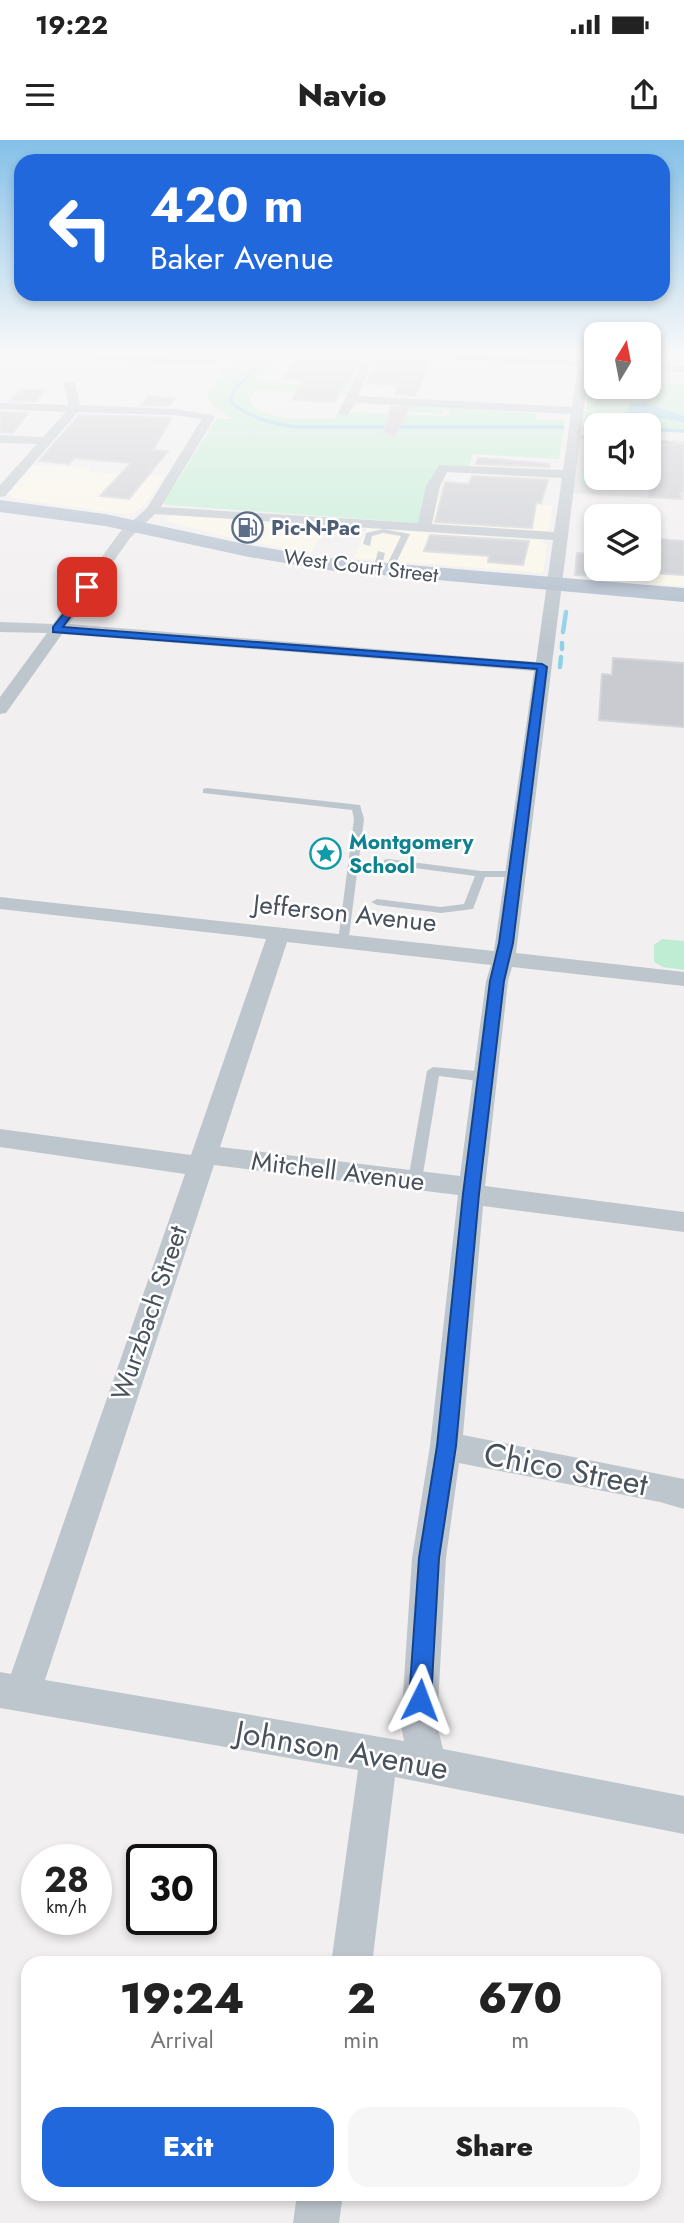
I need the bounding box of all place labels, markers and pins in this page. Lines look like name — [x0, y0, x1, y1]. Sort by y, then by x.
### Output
fuel station icon: Pic-N-Pac — [231, 511, 265, 545]
place label: Pic-N-Pac — [271, 513, 360, 543]
pin — [57, 557, 117, 617]
place label: Montgomery School — [349, 827, 475, 881]
place icon: Montgomery School — [309, 837, 343, 871]

